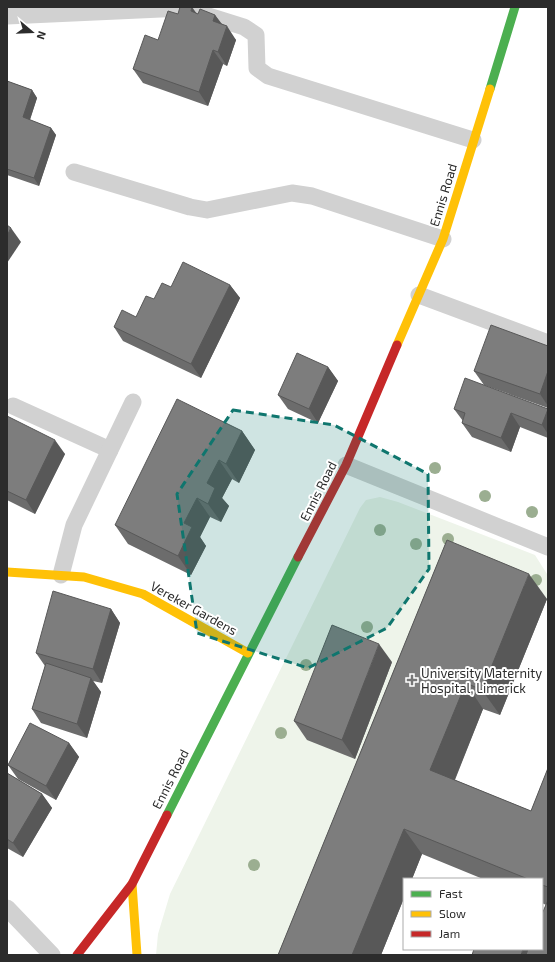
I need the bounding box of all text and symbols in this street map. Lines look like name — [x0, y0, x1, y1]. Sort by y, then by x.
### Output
north arrow — [12, 12, 52, 52]
text: N — [34, 30, 49, 41]
street label: Ennis Road — [426, 162, 460, 228]
street label: Ennis Road — [296, 458, 340, 524]
street label: Vereker Gardens — [148, 578, 240, 638]
place label: University Maternity Hospital, Limerick — [421, 665, 542, 696]
marker: University Maternity Hospital, Limerick — [406, 674, 418, 686]
street label: Ennis Road — [148, 746, 192, 812]
legend — [403, 878, 543, 950]
text: Fast — [439, 886, 463, 900]
text: Slow — [439, 906, 466, 920]
text: Jam — [439, 926, 460, 940]

